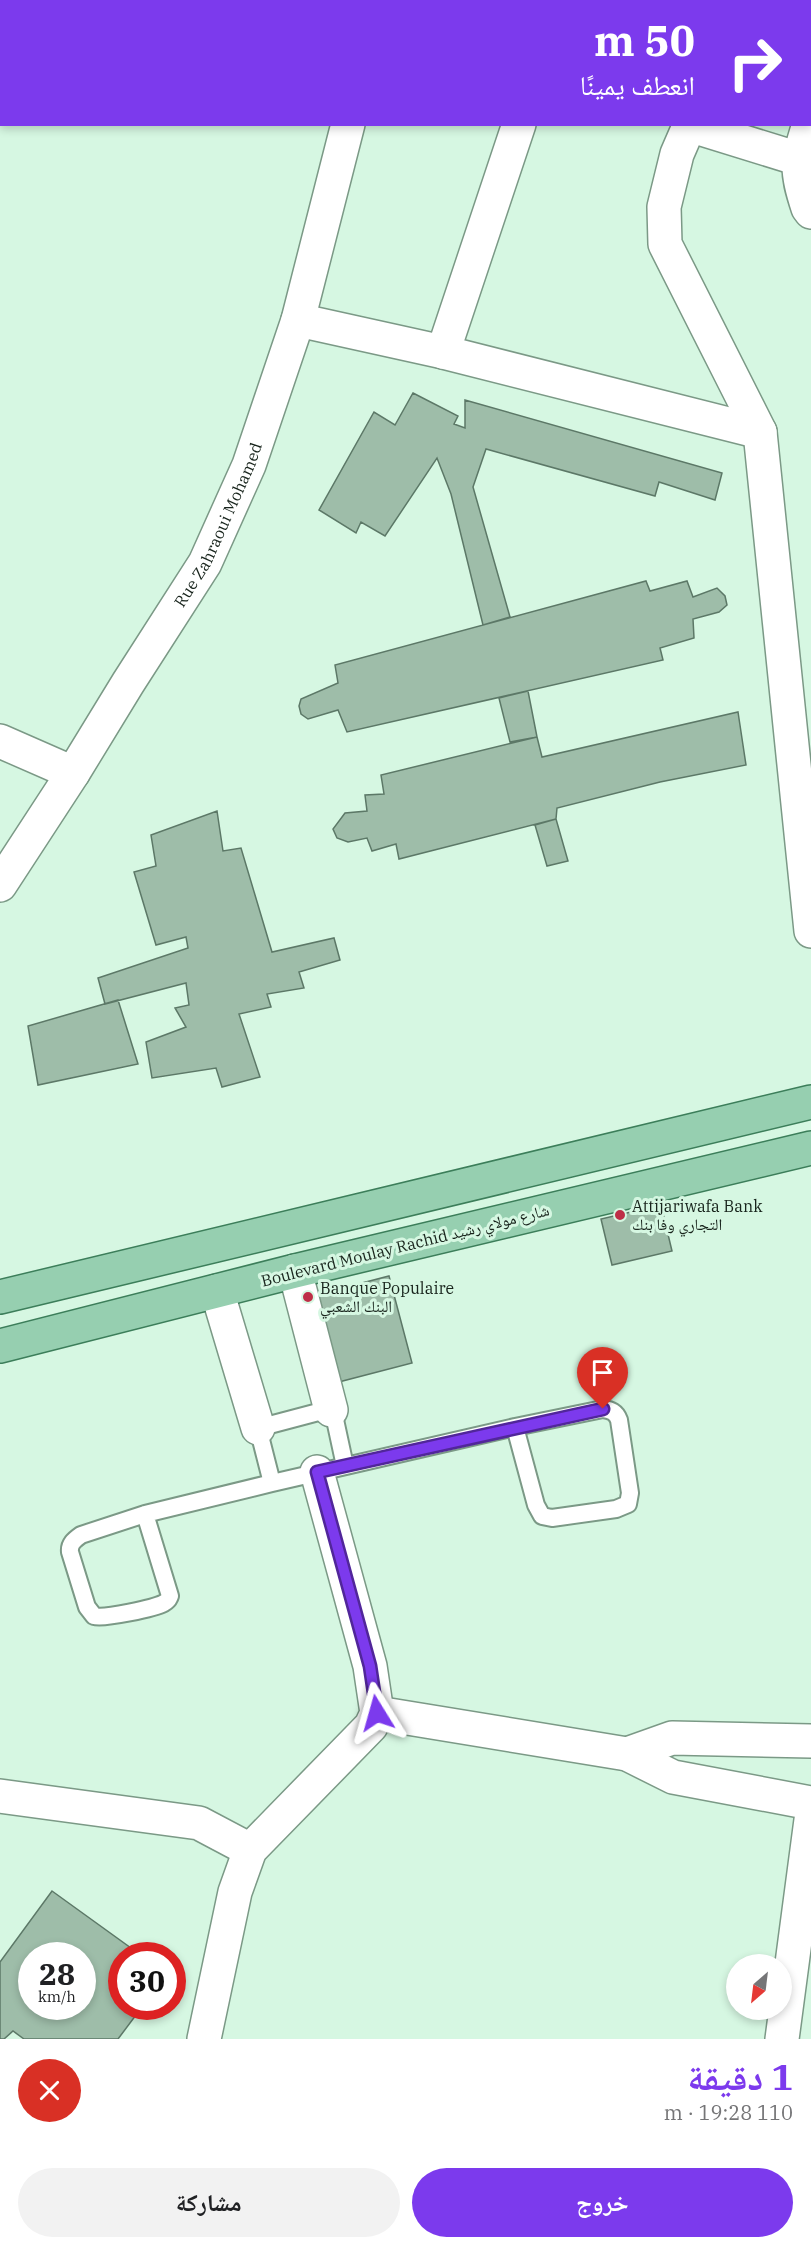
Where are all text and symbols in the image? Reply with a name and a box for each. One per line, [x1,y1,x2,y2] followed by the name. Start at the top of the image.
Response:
[594,13,695,68] text: 50 m
[716,24,794,102] icon: right
[580,67,695,102] text: انعطف يمينًا
[169,440,266,611] street label: Rue Zahraoui Mohamed
[632,1196,763,1237] place label: Attijariwafa Bank التجاري وفا بنك
[259,1199,552,1294] street label: Boulevard Moulay Rachid شارع مولاي رشيد
[613,1208,627,1222] marker: Attijariwafa Bank التجاري وفا بنك
[320,1278,454,1319] place label: Banque Populaire البنك الشعبي
[301,1290,315,1304] marker: Banque Populaire البنك الشعبي
[577,1347,628,1409] pin
[586,1356,619,1389] icon: arrive
[345,1681,409,1745] position arrow
[108,1942,186,2020] speed limit sign: 30
[39,1954,75,1993] text: 28
[726,1954,792,2020] north arrow
[726,1954,792,2020] map controls
[38,1987,76,2006] text: km/h
[687,2053,793,2100] text: 1 دقيقة
[18,2059,81,2122] button: close
[664,2099,793,2126] text: 110 m · 19:28
[18,2168,400,2237] button: مشاركة
[412,2168,793,2237] button: خروج

